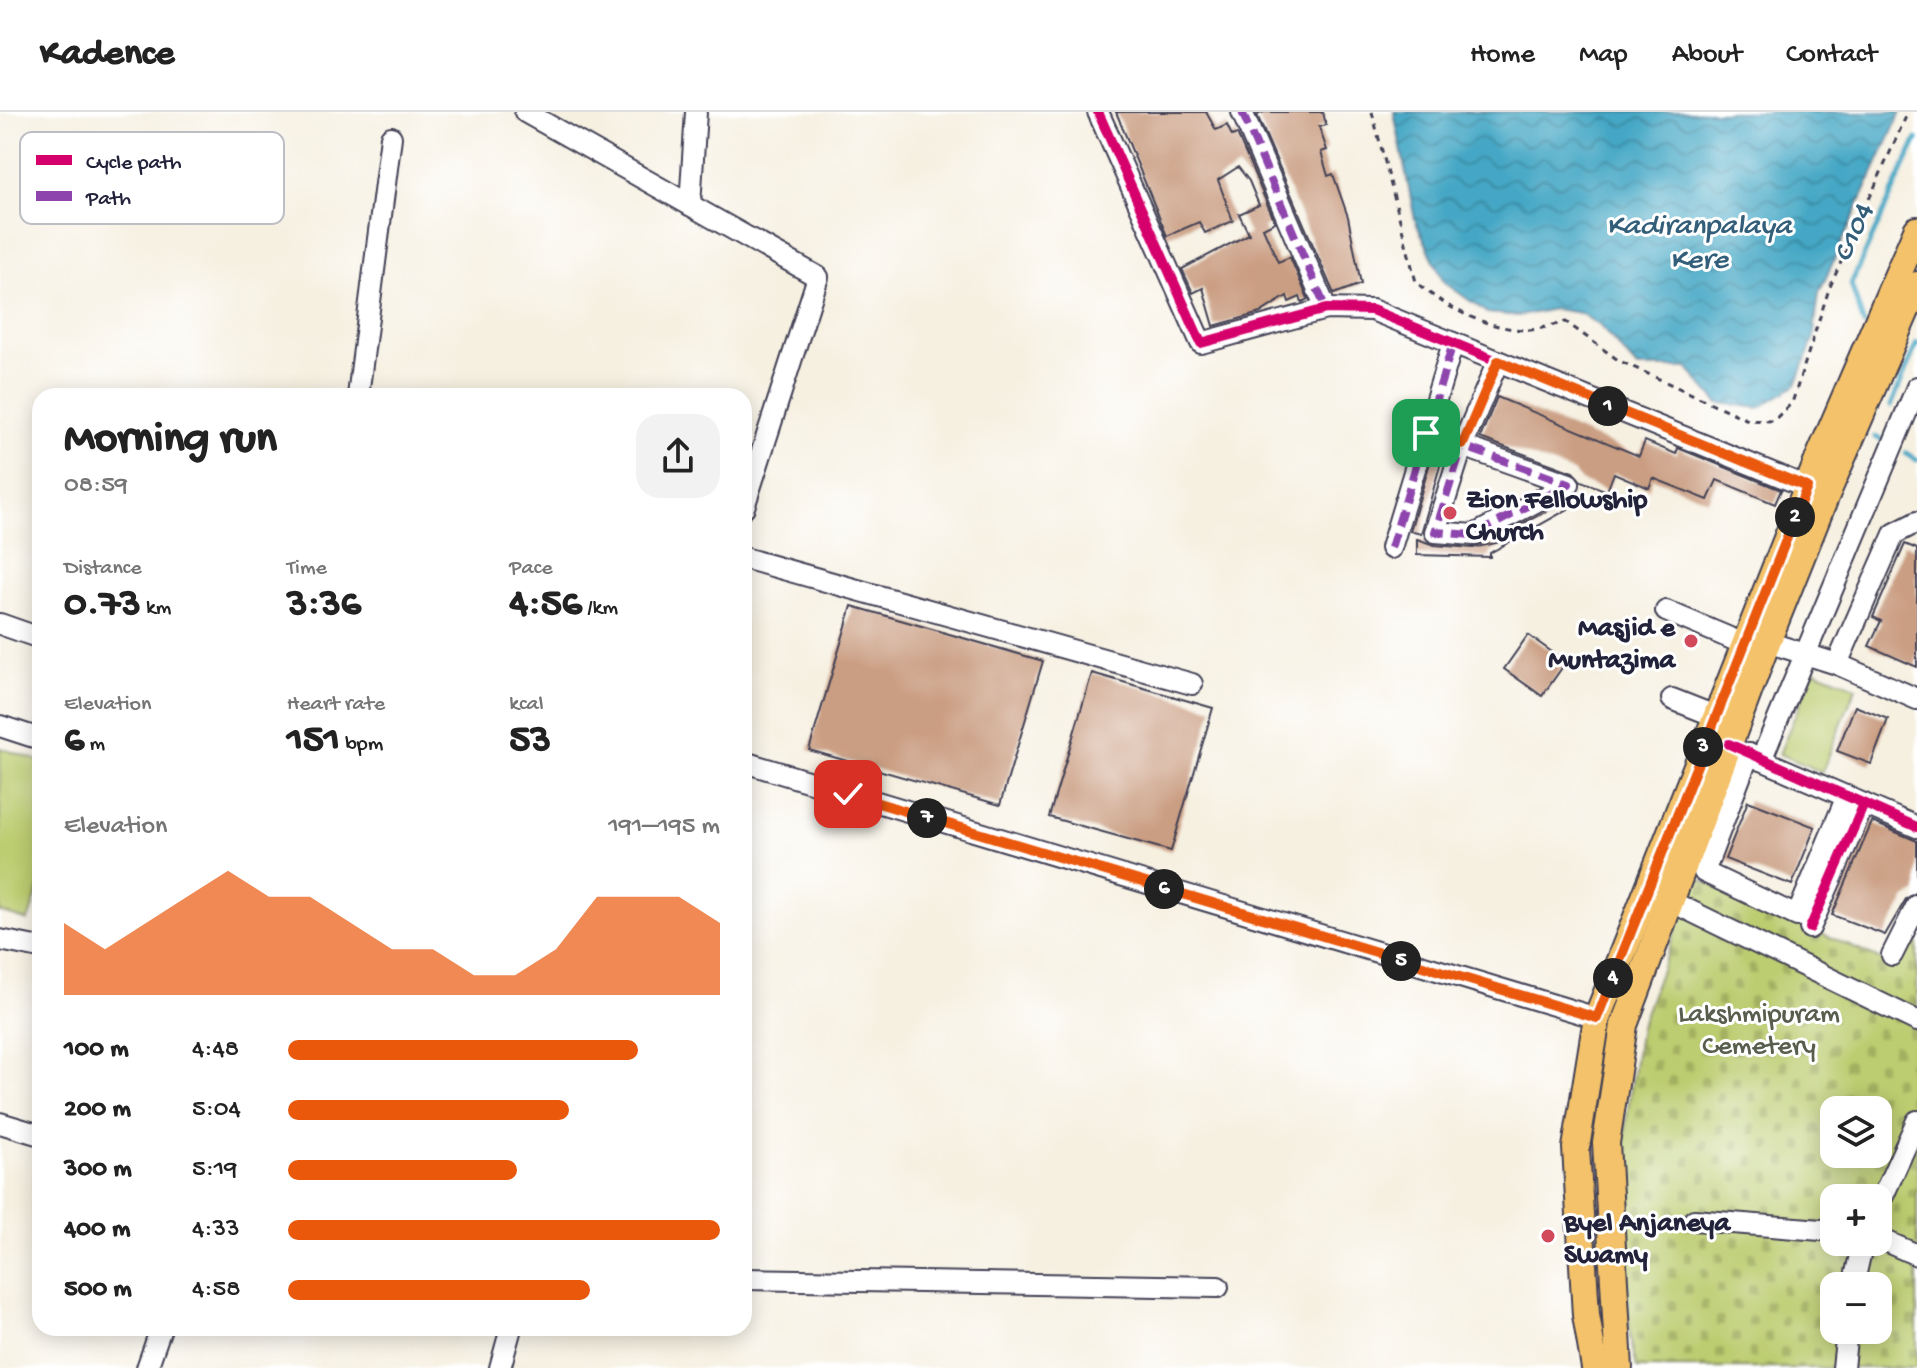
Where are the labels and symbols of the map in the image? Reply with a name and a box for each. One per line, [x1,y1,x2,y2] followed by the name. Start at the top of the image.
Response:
[20,132,284,224] legend
[86,151,182,177] text: Cycle path
[85,187,131,213] text: Path
[1827,199,1884,268] water label: C104
[1607,210,1794,279] water label: Kadiranpalaya Kere
[1588,386,1628,426] pin: 1
[1392,399,1460,467] pin
[1466,485,1647,550] place label: Zion Fellowship Church
[1775,497,1815,537] pin: 2
[1441,504,1459,522] marker: Zion Fellowship Church
[1548,613,1677,678] place label: Masjid e Muntazima
[1682,632,1700,650] marker: Masjid e Muntazima
[1683,727,1723,767] pin: 3
[814,760,882,828] pin
[907,798,947,838] pin: 7
[1144,869,1184,909] pin: 6
[1381,941,1421,981] pin: 5
[1593,958,1633,998] pin: 4
[1678,999,1840,1064] park label: Lakshmipuram Cemetery
[1563,1208,1731,1273] place label: Byel Anjaneya Swamy
[1539,1227,1557,1245] marker: Byel Anjaneya Swamy

